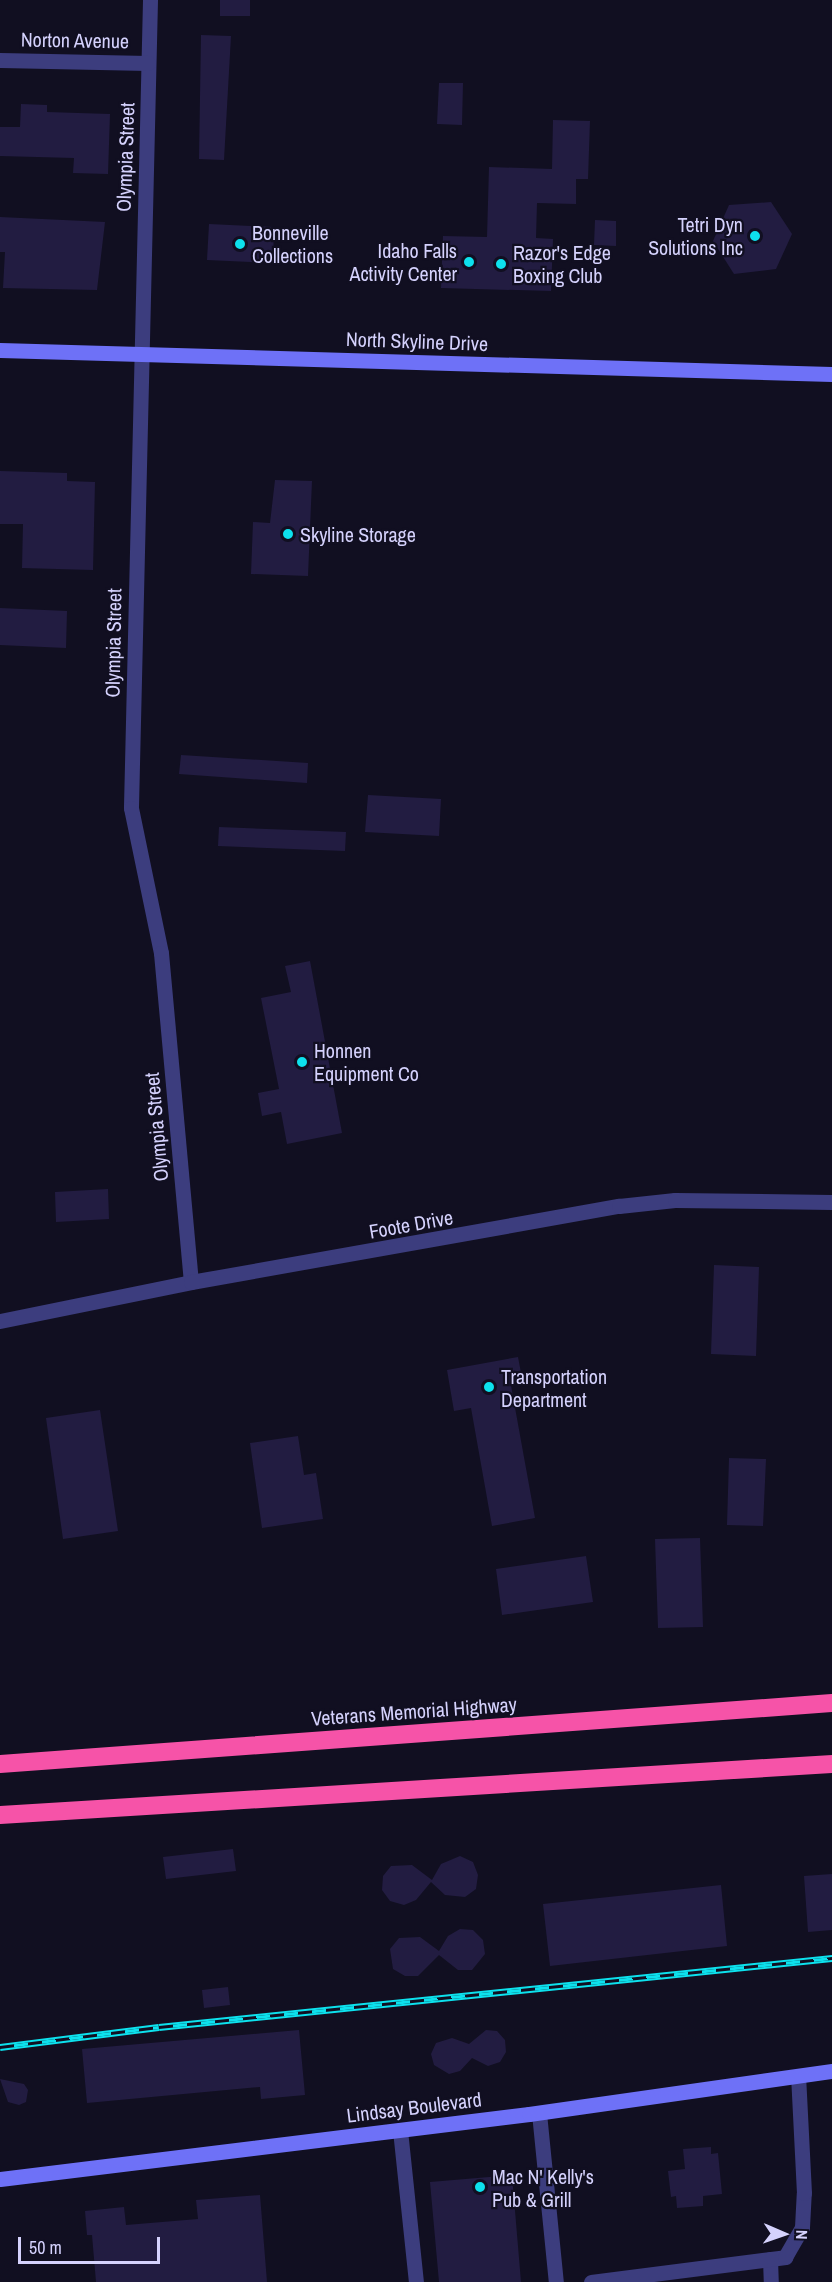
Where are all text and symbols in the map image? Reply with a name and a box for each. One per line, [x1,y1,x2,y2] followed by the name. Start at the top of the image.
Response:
[20,27,130,53] street label: Norton Avenue
[111,102,139,212] street label: Olympia Street
[648,213,743,260] place label: Tetri Dyn Solutions Inc
[252,220,333,267] place label: Bonneville Collections
[748,229,762,243] marker: Tetri Dyn Solutions Inc
[233,237,247,251] marker: Bonneville Collections
[349,238,457,285] place label: Idaho Falls Activity Center
[513,240,611,287] place label: Razor's Edge Boxing Club
[462,255,476,269] marker: Idaho Falls Activity Center
[494,257,508,271] marker: Razor's Edge Boxing Club
[346,327,488,355] street label: North Skyline Drive
[300,522,416,546] place label: Skyline Storage
[281,527,295,541] marker: Skyline Storage
[100,588,126,698] street label: Olympia Street
[314,1038,419,1085] place label: Honnen Equipment Co
[295,1055,309,1069] marker: Honnen Equipment Co
[139,1071,173,1183] street label: Olympia Street
[367,1205,455,1243] street label: Foote Drive
[501,1364,607,1411] place label: Transportation Department
[482,1380,496,1394] marker: Transportation Department
[310,1692,518,1730] street label: Veterans Memorial Highway
[345,2087,483,2127] street label: Lindsay Boulevard
[492,2164,594,2211] place label: Mac N' Kelly's Pub & Grill
[473,2180,487,2194] marker: Mac N' Kelly's Pub & Grill
[754,2204,814,2264] north arrow
[21,2225,164,2263] scale bar
[791,2229,813,2240] text: N
[29,2235,62,2260] text: 50 m

